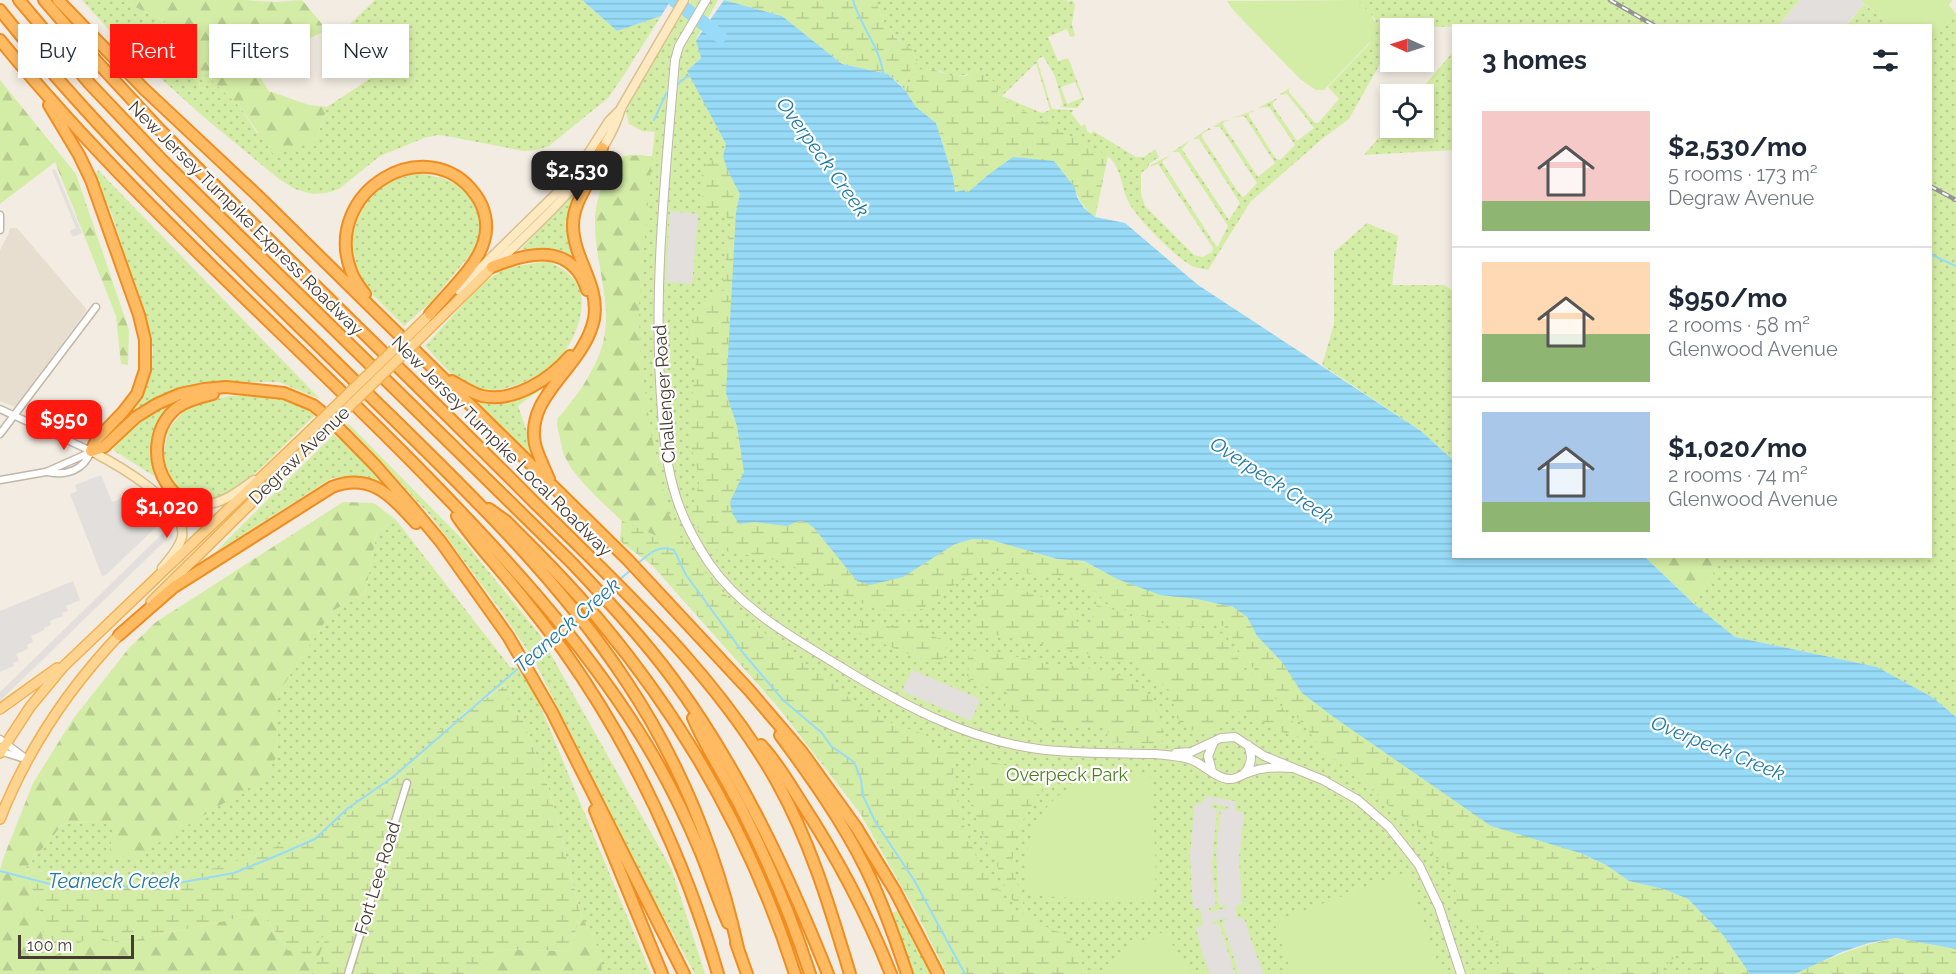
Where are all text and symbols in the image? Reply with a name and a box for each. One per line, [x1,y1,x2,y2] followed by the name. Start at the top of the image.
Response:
[1380,18,1434,72] north arrow
[1380,18,1434,138] map controls
[18,24,98,78] chip: Buy
[110,24,197,78] chip: Rent
[209,24,310,78] chip: Filters
[322,24,409,78] chip: New
[1869,44,1902,77] icon: filters
[1482,45,1587,75] text: 3 homes
[1380,84,1434,138] button: locate
[772,92,875,222] water label: Overpeck Creek
[124,96,368,340] street label: New Jersey Turnpike Express Roadway
[1668,132,1807,162] text: $2,530/mo
[1530,135,1602,207] icon: home
[528,151,626,202] pin: $2,530
[545,158,609,182] text: $2,530
[1668,162,1818,186] text: 5 rooms · 173 m²
[1668,186,1814,210] text: Degraw Avenue
[1668,283,1787,313] text: $950/mo
[1530,286,1602,358] icon: home
[1668,313,1810,337] text: 2 rooms · 58 m²
[649,324,679,464] street label: Challenger Road
[388,332,617,561] street label: New Jersey Turnpike Local Roadway
[1668,337,1838,361] text: Glenwood Avenue
[28,400,100,451] pin: $950
[244,401,354,508] street label: Degraw Avenue
[40,407,88,431] text: $950
[1206,431,1338,529] water label: Overpeck Creek
[1668,433,1807,463] text: $1,020/mo
[1530,436,1602,508] icon: home
[1668,463,1808,487] text: 2 rooms · 74 m²
[1668,487,1838,511] text: Glenwood Avenue
[118,488,216,539] pin: $1,020
[135,495,199,519] text: $1,020
[509,572,625,677] water label: Teaneck Creek
[1648,710,1789,786] water label: Overpeck Creek
[1006,764,1129,785] park label: Overpeck Park
[350,819,404,937] street label: Fort Lee Road
[48,869,180,893] water label: Teaneck Creek
[18,932,134,960] scale bar
[27,936,72,955] text: 100 m

